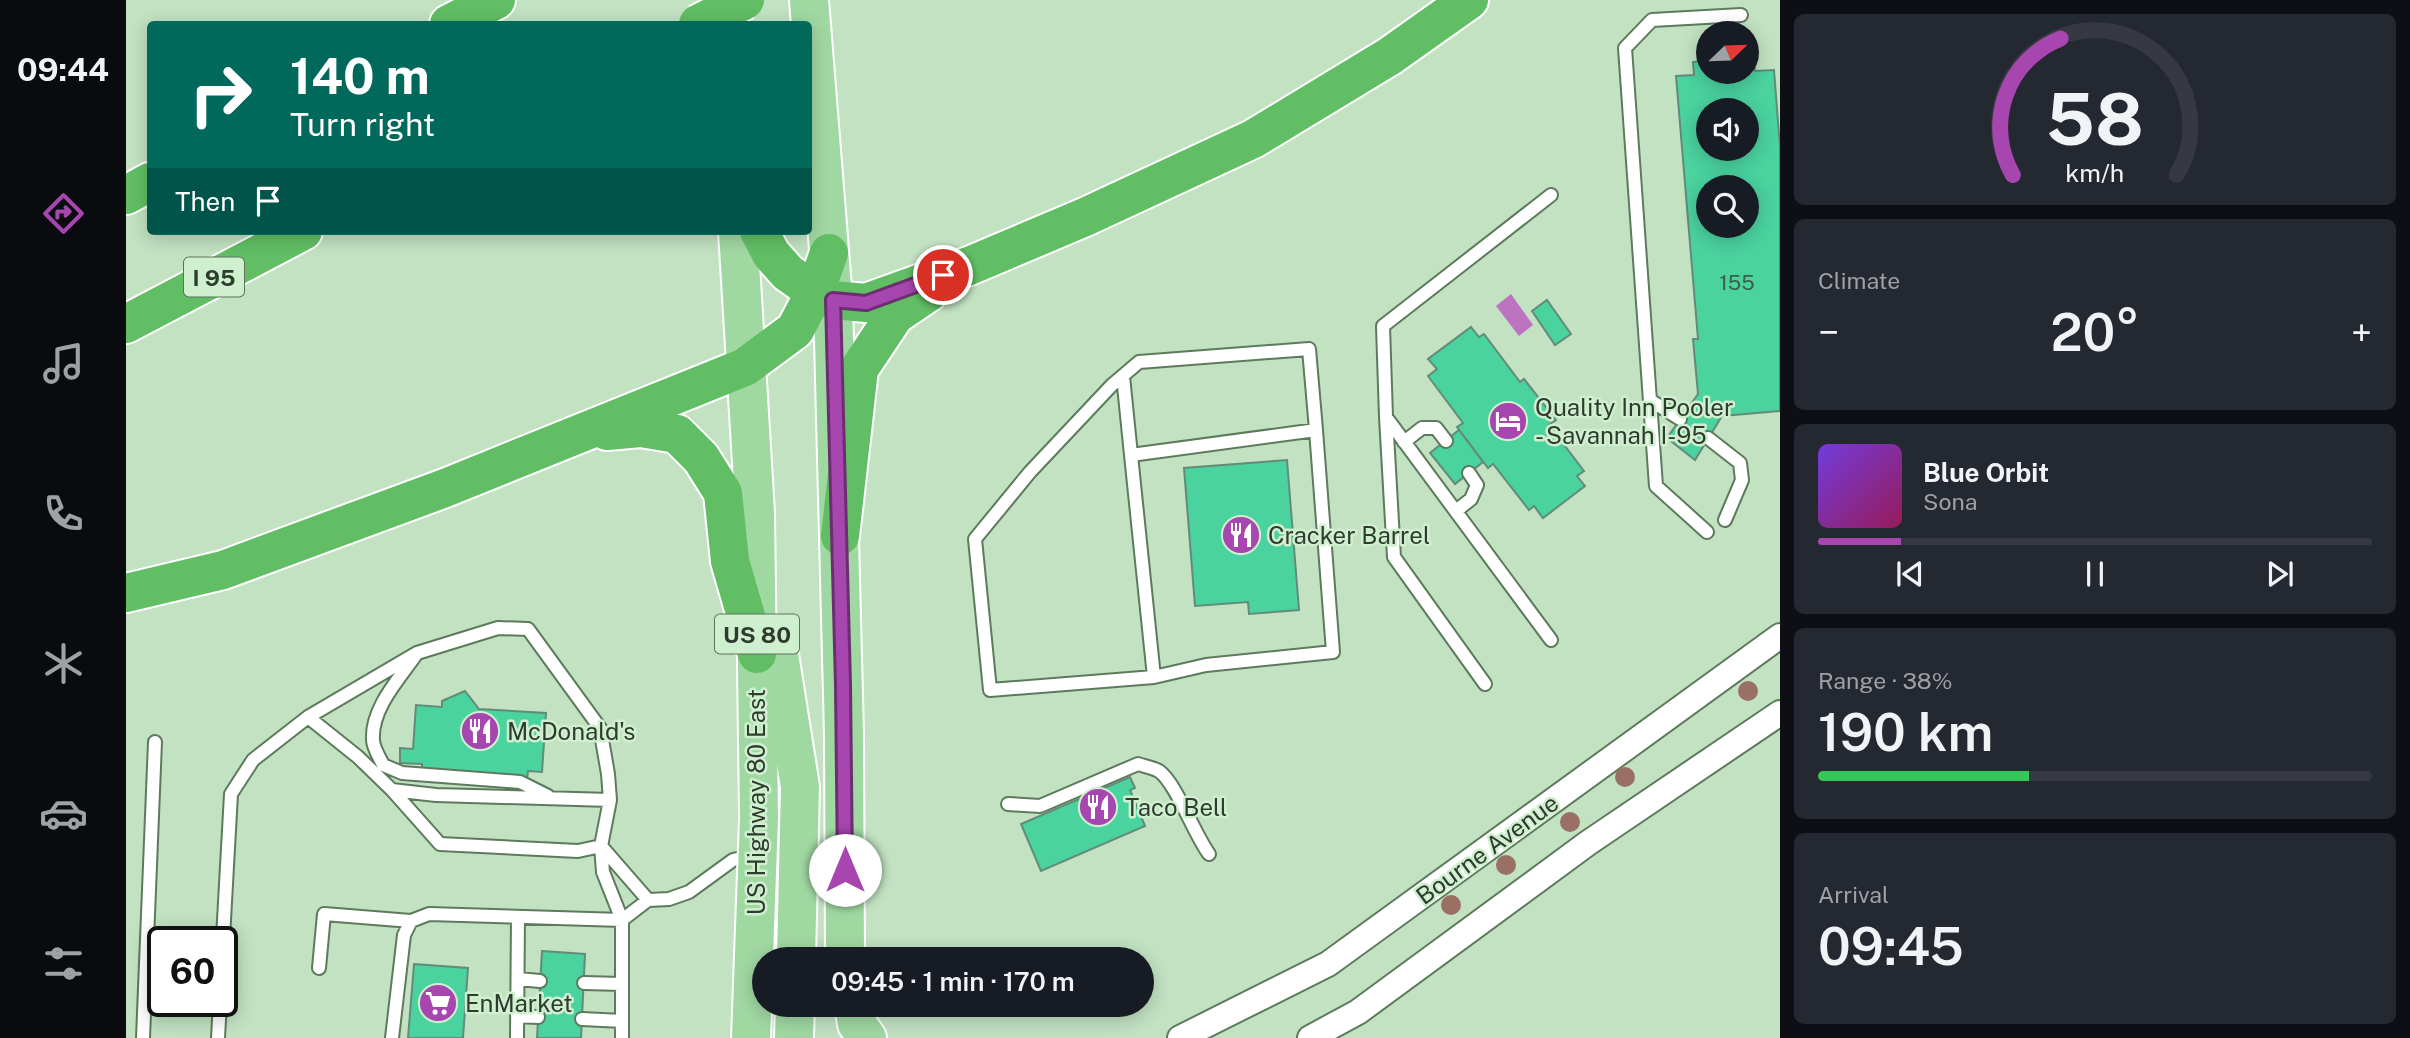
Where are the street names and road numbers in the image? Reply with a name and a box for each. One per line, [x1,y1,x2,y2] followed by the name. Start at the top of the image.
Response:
[184,258,244,296] road number: I 95
[715,614,799,654] road number: US 80
[742,689,770,915] street label: US Highway 80 East
[1411,788,1563,910] street label: Bourne Avenue

